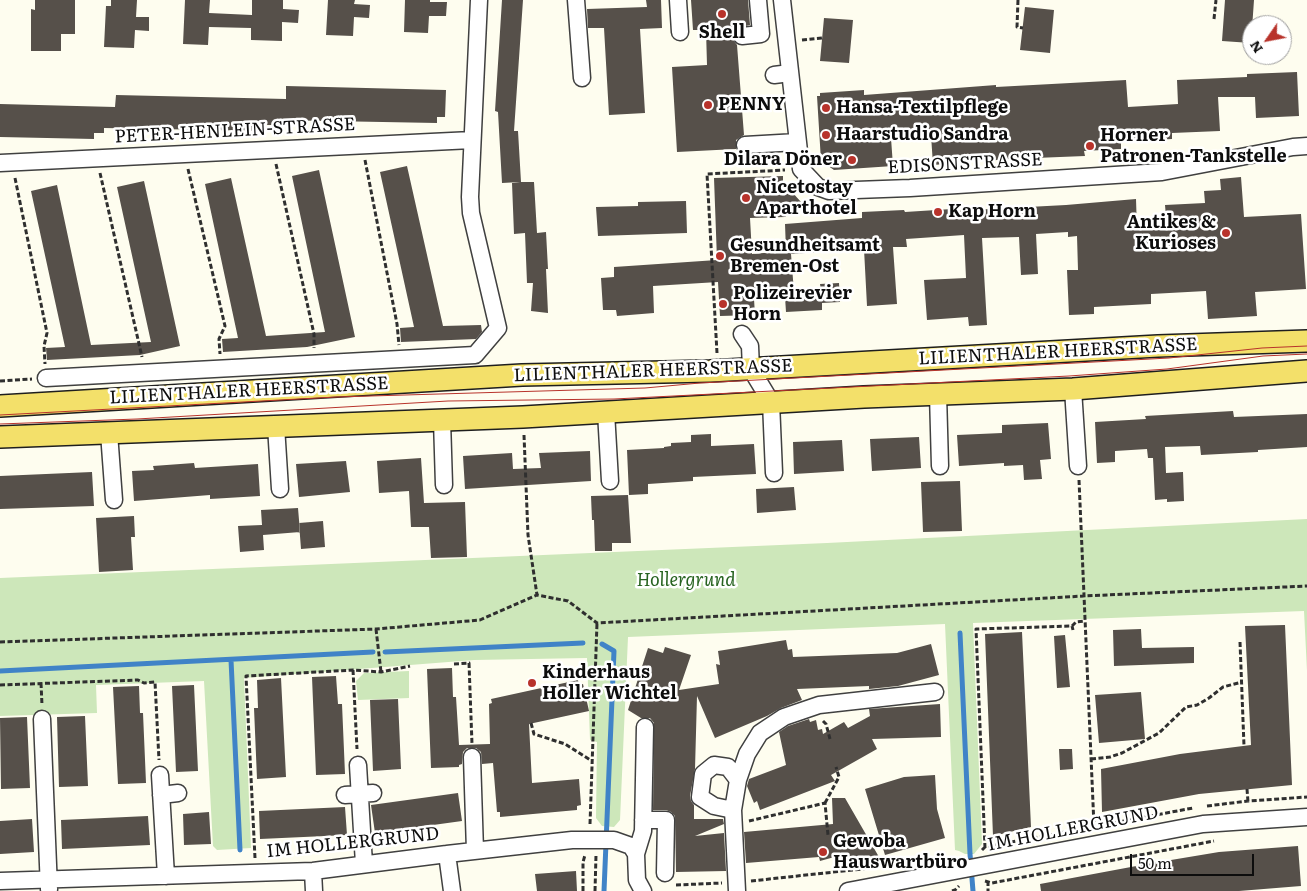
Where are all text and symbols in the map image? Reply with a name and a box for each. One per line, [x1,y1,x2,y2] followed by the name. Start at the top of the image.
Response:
[716,8,728,20] marker: Shell
[1242,15,1292,65] north arrow
[699,22,745,44] place label: Shell
[1244,37,1267,58] text: N
[718,94,785,116] place label: PENNY
[836,97,1008,119] place label: Hansa-Textilpflege
[702,99,714,111] marker: PENNY
[820,102,832,114] marker: Hansa-Textilpflege
[114,114,356,148] street label: PETER-HENLEIN-STRASSE
[836,124,1009,146] place label: Haarstudio Sandra
[1100,125,1287,168] place label: Horner Patronen-Tankstelle
[820,129,832,141] marker: Haarstudio Sandra
[1084,140,1096,152] marker: Horner Patronen-Tankstelle
[724,149,842,171] place label: Dilara Döner
[887,149,1043,179] street label: EDISONSTRASSE
[846,154,858,166] marker: Dilara Döner
[756,177,857,220] place label: Nicetostay Aparthotel
[740,192,752,204] marker: Nicetostay Aparthotel
[948,201,1036,223] place label: Kap Horn
[932,206,944,218] marker: Kap Horn
[1127,212,1216,254] place label: Antikes & Kurioses
[1220,227,1232,239] marker: Antikes & Kurioses
[730,235,880,278] place label: Gesundheitsamt Bremen-Ost
[714,250,726,262] marker: Gesundheitsamt Bremen-Ost
[733,283,852,326] place label: Polizeirevier Horn
[717,298,729,310] marker: Polizeirevier Horn
[918,334,1198,370] street label: LILIENTHALER HEERSTRASSE
[513,355,793,387] street label: LILIENTHALER HEERSTRASSE
[109,373,389,409] street label: LILIENTHALER HEERSTRASSE
[636,570,736,592] park label: Hollergrund
[542,662,677,704] place label: Kinderhaus Holler Wichtel
[526,677,538,689] marker: Kinderhaus Holler Wichtel
[986,802,1160,856] street label: IM HOLLERGRUND
[266,823,440,863] street label: IM HOLLERGRUND
[833,831,967,874] place label: Gewoba Hauswartbüro
[1132,844,1256,876] scale bar
[817,846,829,858] marker: Gewoba Hauswartbüro
[1138,851,1172,874] text: 50 m

